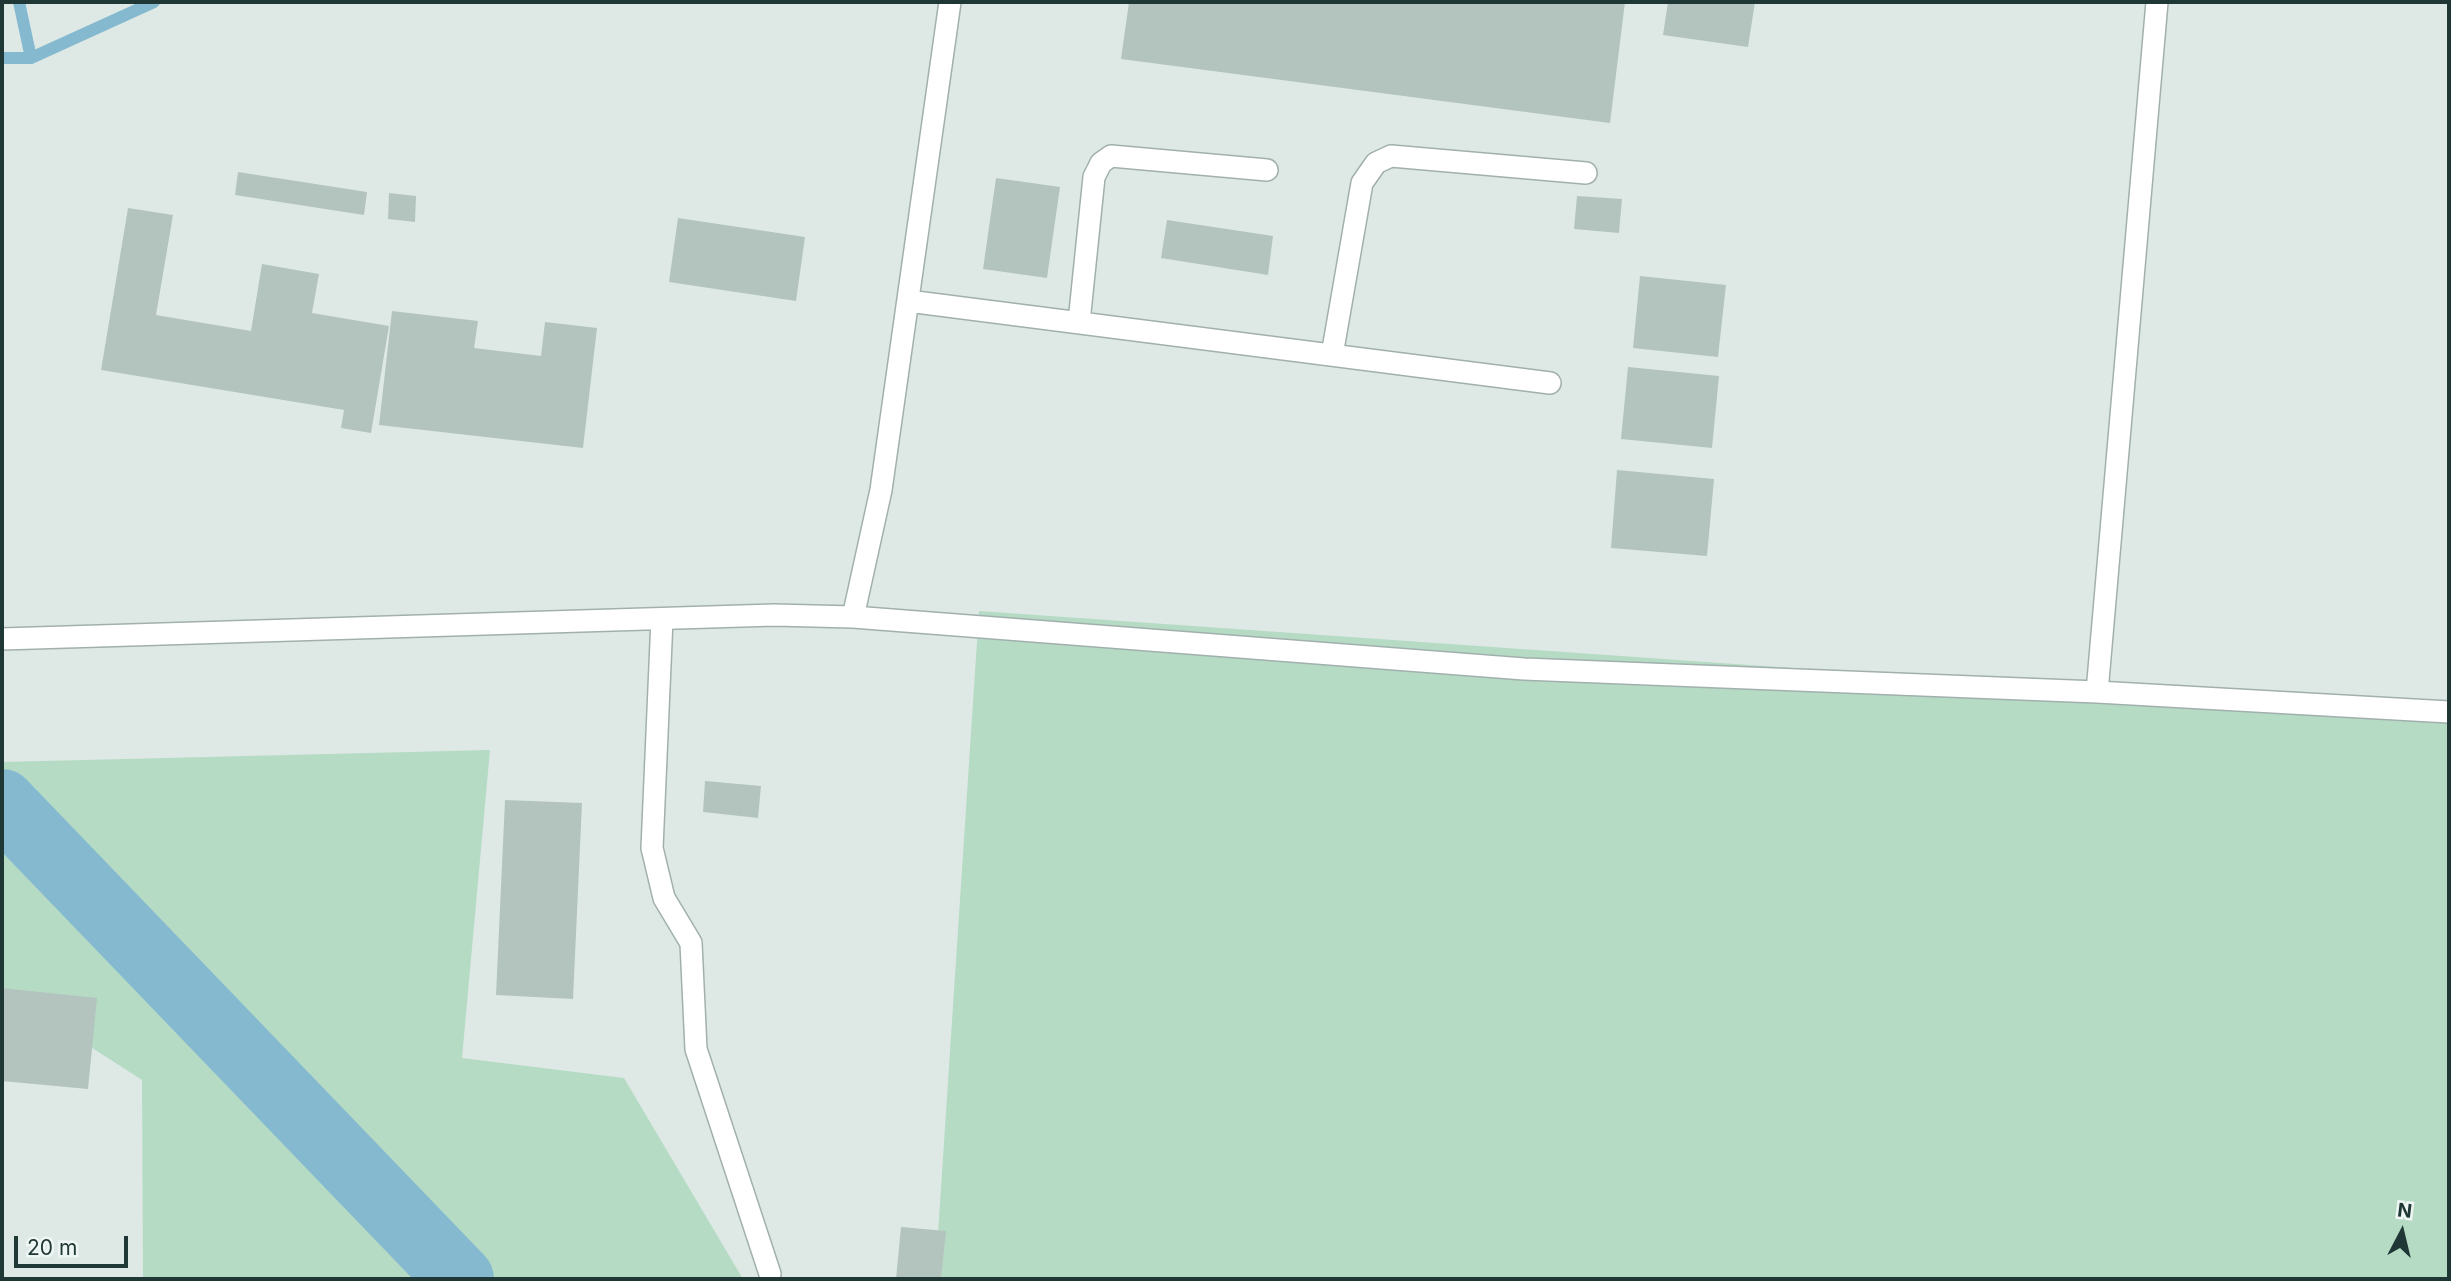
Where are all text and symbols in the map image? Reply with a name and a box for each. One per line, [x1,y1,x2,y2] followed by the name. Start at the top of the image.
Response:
[2367,1197,2437,1267] north arrow
[2396,1198,2413,1223] text: N
[18,1222,131,1266] scale bar
[27,1235,77,1260] text: 20 m

